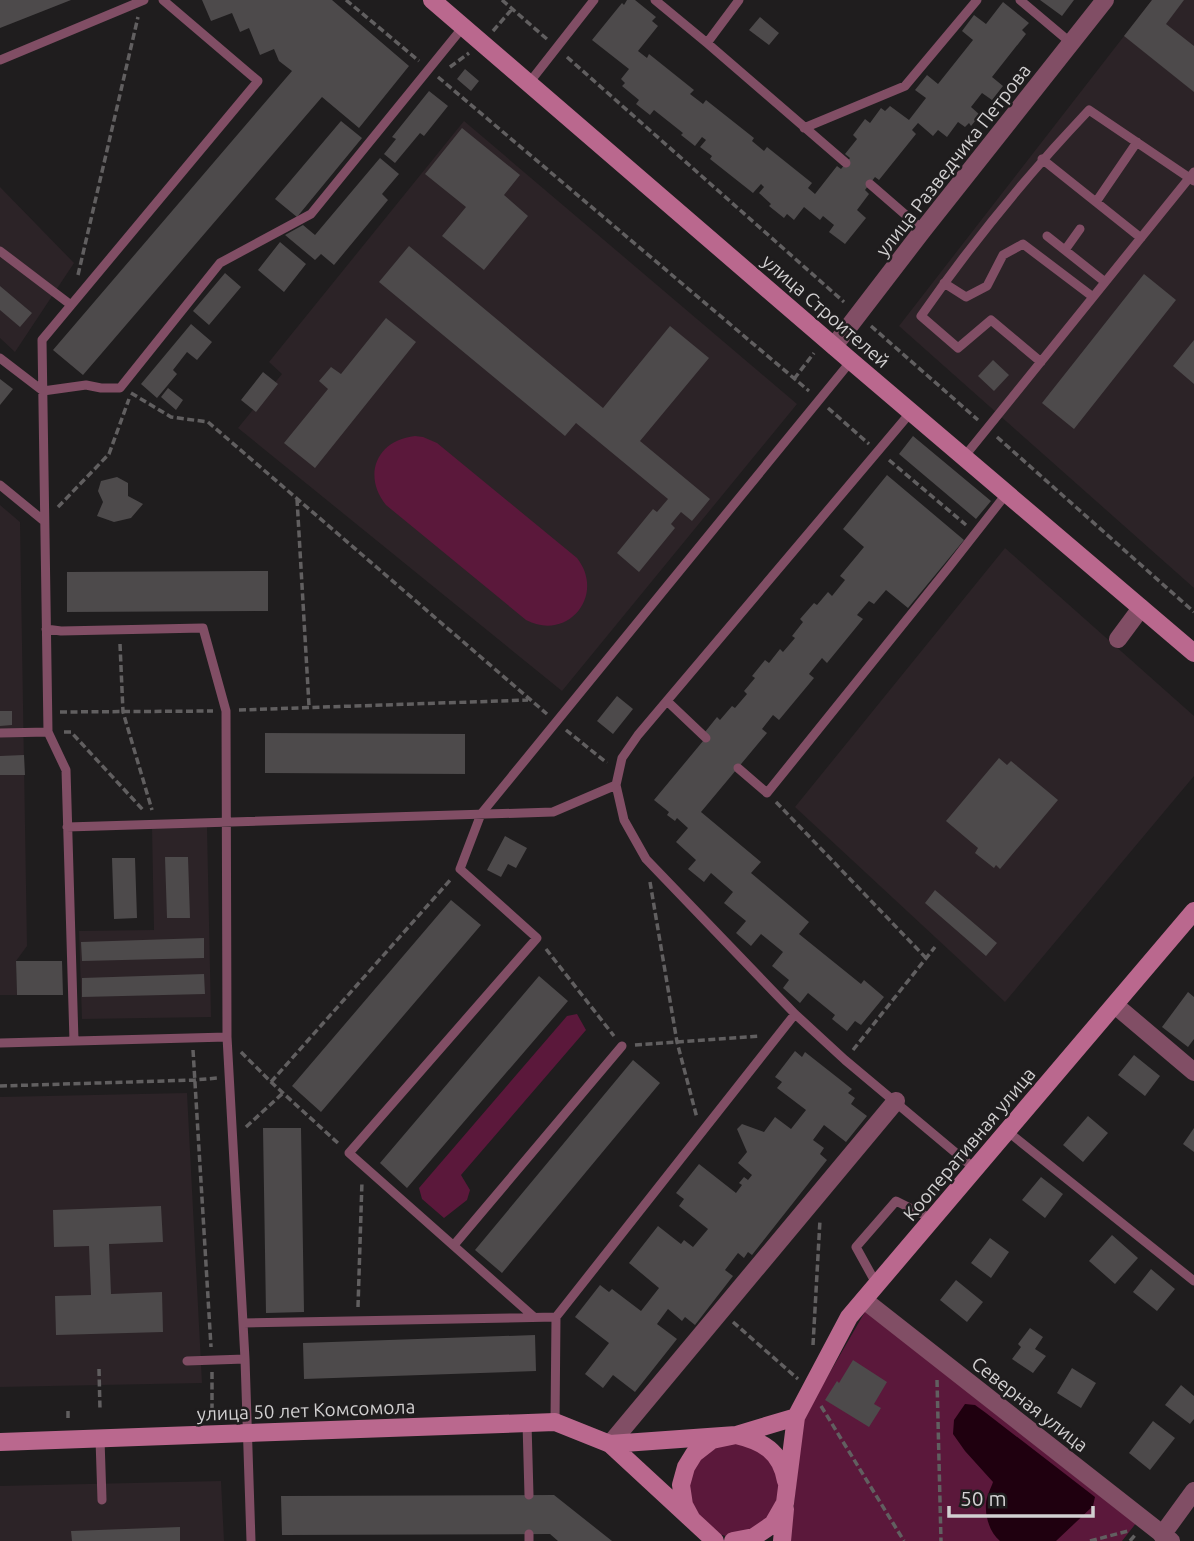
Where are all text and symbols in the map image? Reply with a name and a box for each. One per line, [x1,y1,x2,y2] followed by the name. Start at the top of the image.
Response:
[871,59,1035,261] street label: улица Разведчика Петрова
[758,250,894,372] street label: улица Строителей
[898,1063,1040,1225] street label: Кооперативная улица
[967,1352,1093,1456] street label: Северная улица
[196,1395,416,1425] street label: улица 50 лет Комсомола
[949,1474,1092,1518] scale bar
[960,1486,1007,1510] text: 50 m

